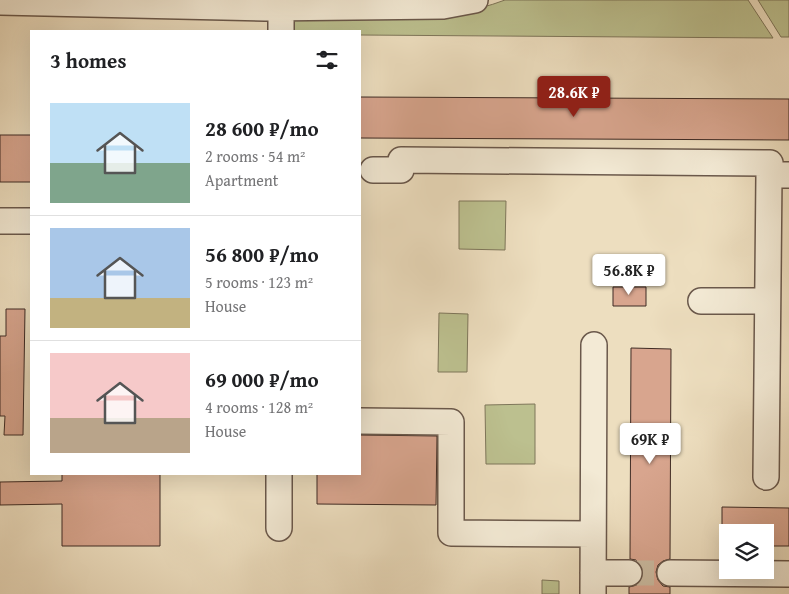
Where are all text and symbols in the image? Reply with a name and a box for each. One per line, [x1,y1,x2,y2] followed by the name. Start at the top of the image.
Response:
[50,45,126,76] text: 3 homes
[313,46,341,74] icon: filters
[528,76,620,118] pin: 28.6K ₽
[548,80,600,104] text: 28.6K ₽
[205,113,319,144] text: 28 600 ₽/mo
[90,123,150,183] icon: home
[205,144,305,168] text: 2 rooms · 54 m²
[205,168,278,192] text: Apartment
[205,239,319,270] text: 56 800 ₽/mo
[90,248,150,308] icon: home
[583,254,675,296] pin: 56.8K ₽
[603,258,655,282] text: 56.8K ₽
[205,270,313,294] text: 5 rooms · 123 m²
[205,294,246,318] text: House
[205,364,319,395] text: 69 000 ₽/mo
[90,373,150,433] icon: home
[205,395,313,419] text: 4 rooms · 128 m²
[205,419,246,443] text: House
[615,422,685,465] pin: 69K ₽
[631,427,669,451] text: 69K ₽
[719,524,774,579] map controls
[719,524,774,579] button: layers

